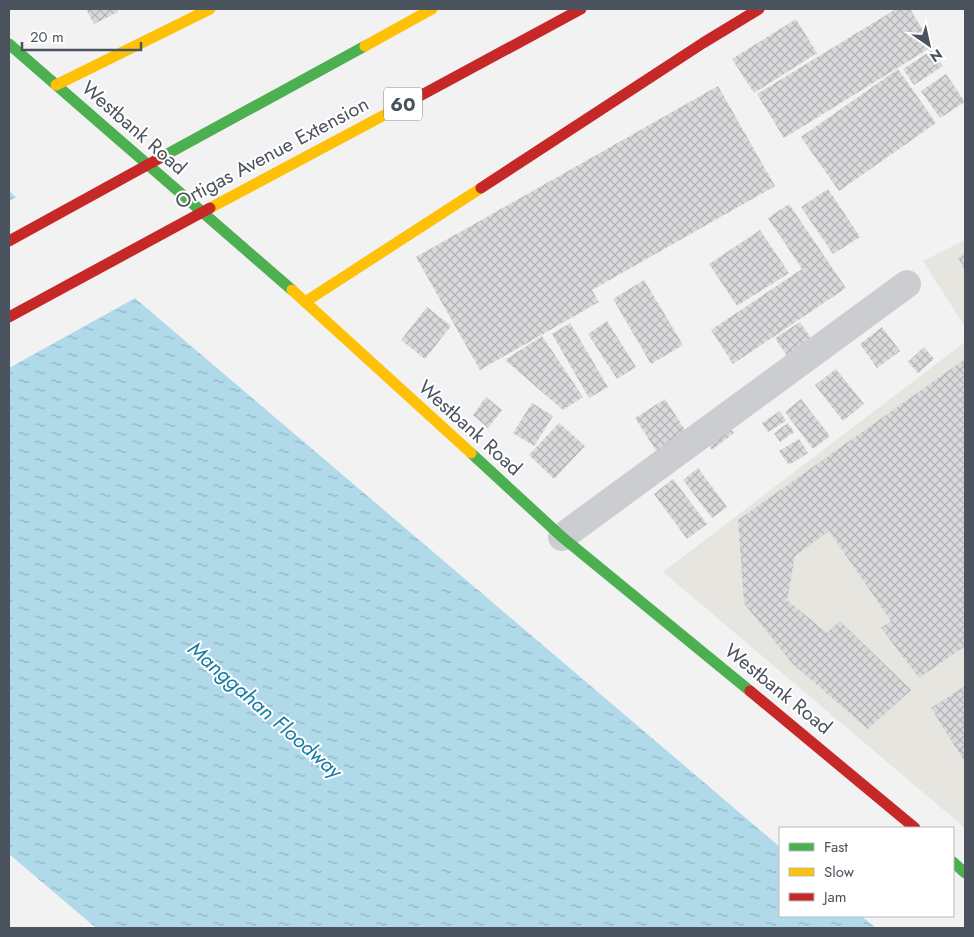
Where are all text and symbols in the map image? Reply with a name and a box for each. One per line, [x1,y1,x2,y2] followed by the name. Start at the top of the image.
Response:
[22,20,141,52] scale bar
[904,20,954,70] north arrow
[30,26,64,48] text: 20 m
[926,44,946,67] text: N
[75,74,193,182] street label: Westbank Road
[384,88,422,120] road number: 60
[170,90,374,216] street label: Ortigas Avenue Extension
[412,373,528,483] street label: Westbank Road
[181,634,350,787] water label: Manggahan Floodway
[718,637,838,741] street label: Westbank Road
[779,827,954,917] legend
[824,836,848,858] text: Fast
[824,861,855,883] text: Slow
[822,886,847,908] text: Jam

